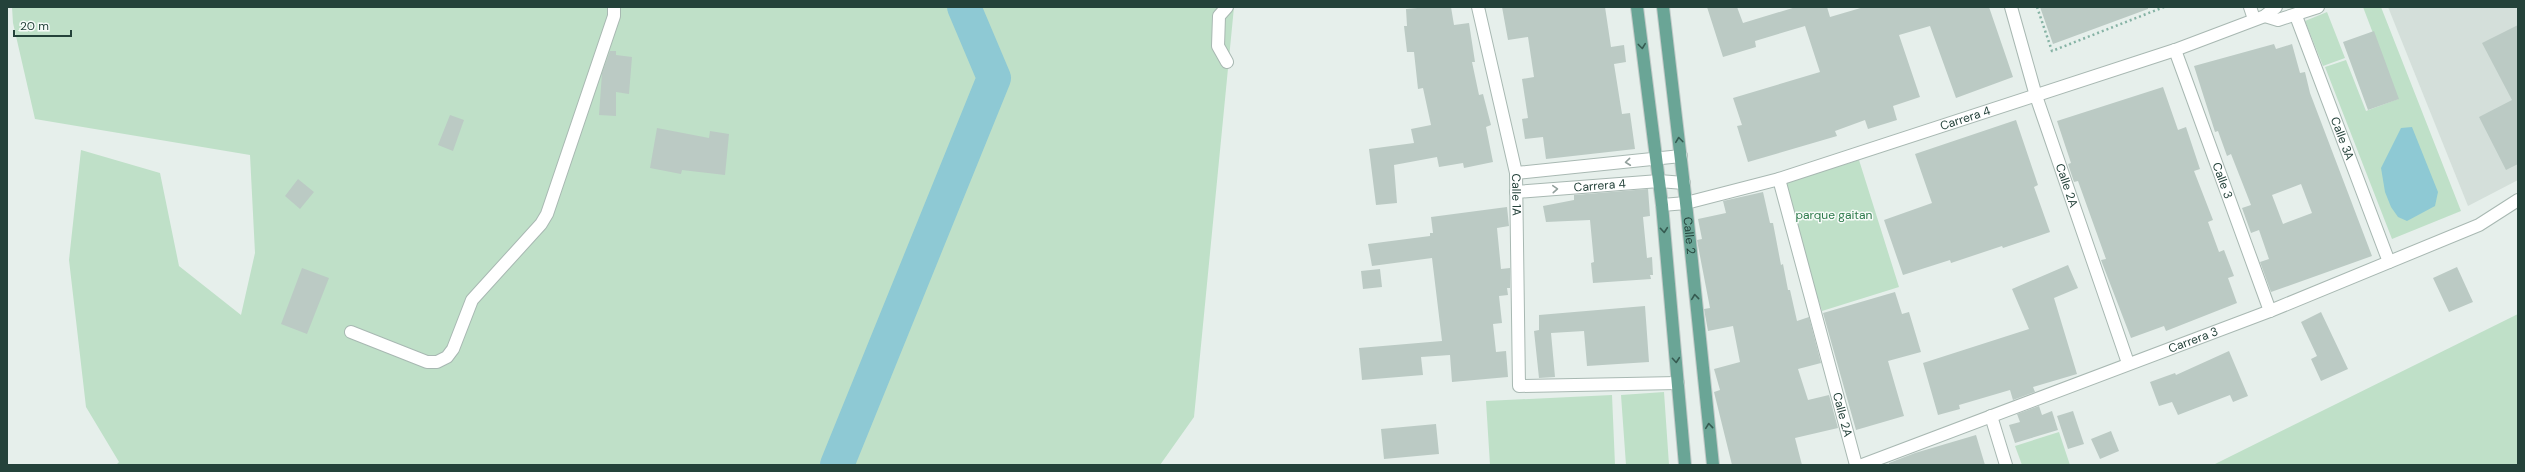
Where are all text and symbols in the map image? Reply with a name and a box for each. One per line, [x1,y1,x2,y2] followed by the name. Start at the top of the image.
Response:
[14,12,71,38] scale bar
[20,18,49,34] text: 20 m
[1637,43,1646,49] one-way arrow
[1938,103,1992,134] street label: Carrera 4
[2327,115,2358,163] street label: Calle 3A
[1674,137,1683,143] one-way arrow
[1625,157,1631,166] one-way arrow
[2209,160,2236,201] street label: Calle 3
[2052,161,2082,210] street label: Calle 2A
[1508,173,1525,216] street label: Calle 1A
[1573,176,1626,196] street label: Carrera 4
[1552,185,1558,194] one-way arrow
[1796,207,1873,223] park label: parque gaitan
[1679,216,1699,255] street label: Calle 2
[1660,227,1669,233] one-way arrow
[1691,294,1700,300] one-way arrow
[2166,323,2220,357] street label: Carrera 3
[1671,357,1680,363] one-way arrow
[1829,391,1856,439] street label: Calle 2A
[1704,423,1713,429] one-way arrow

